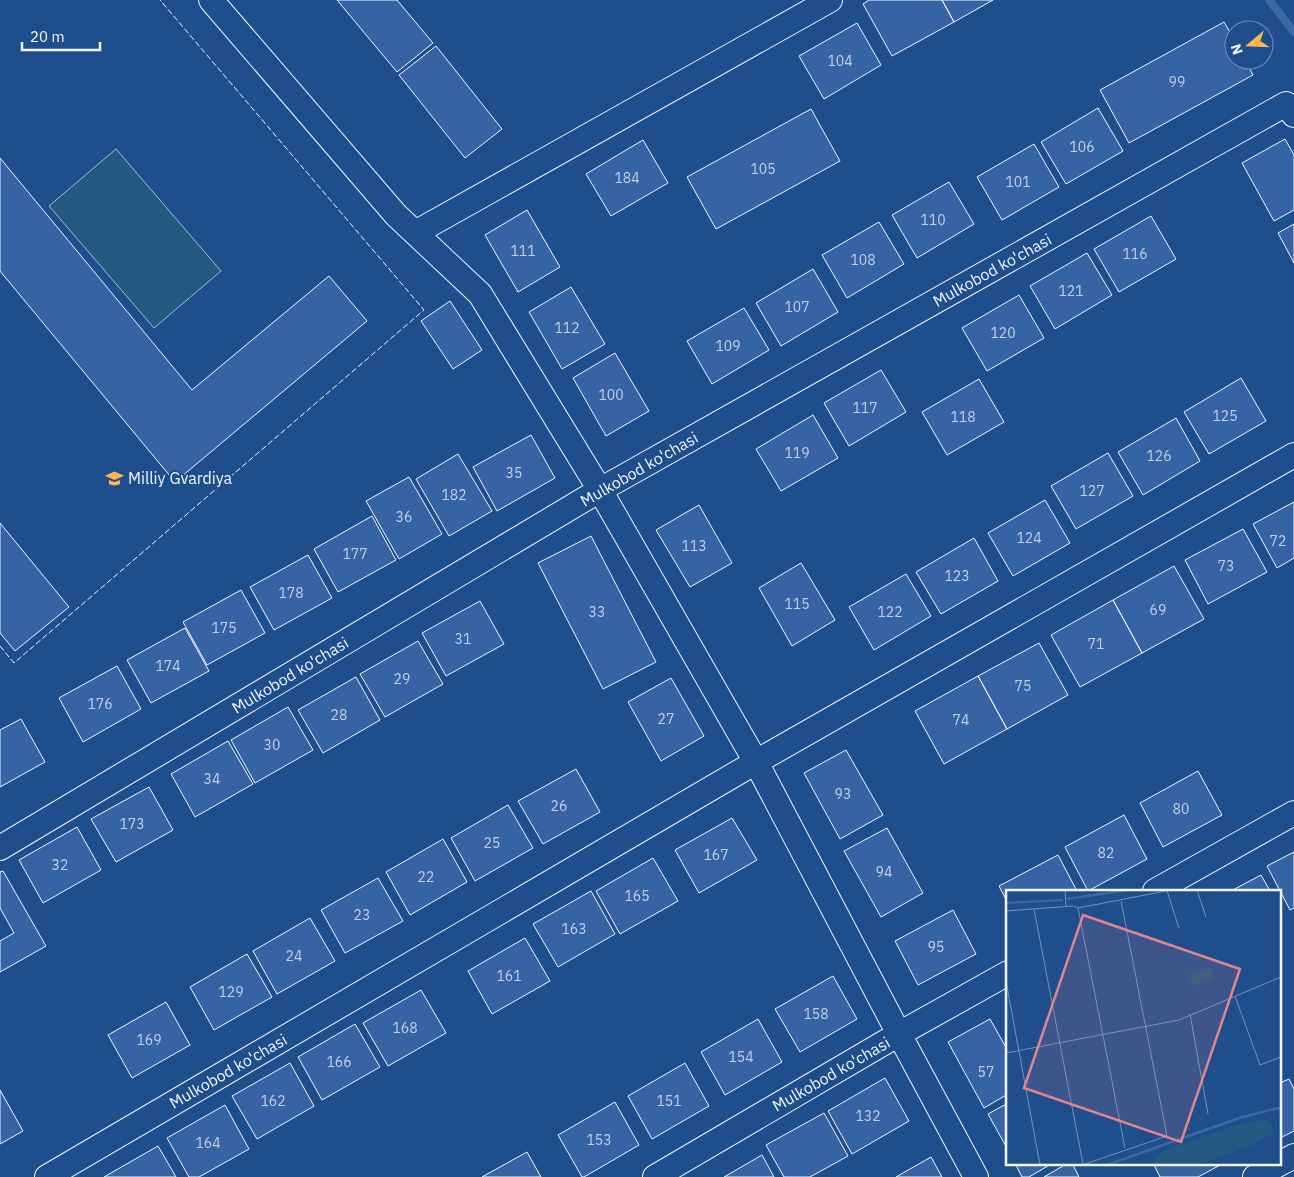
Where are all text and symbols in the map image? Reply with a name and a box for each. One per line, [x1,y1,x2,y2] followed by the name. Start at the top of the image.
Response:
[22,20,100,52] scale bar
[1224,20,1274,70] north arrow
[30,27,65,46] text: 20 m
[1227,42,1247,57] text: N
[827,52,853,70] house number: 104
[1169,73,1185,91] house number: 99
[1069,138,1095,156] house number: 106
[750,160,776,178] house number: 105
[614,169,640,187] house number: 184
[1005,173,1031,191] house number: 101
[920,211,946,229] house number: 110
[929,229,1055,311] street label: Mulkobod ko'chasi
[510,242,536,260] house number: 111
[1122,245,1148,263] house number: 116
[850,251,876,269] house number: 108
[1058,282,1084,300] house number: 121
[784,298,810,316] house number: 107
[554,319,580,337] house number: 112
[990,324,1016,342] house number: 120
[715,337,741,355] house number: 109
[598,386,624,404] house number: 100
[852,399,878,417] house number: 117
[1212,407,1238,425] house number: 125
[950,408,976,426] house number: 118
[577,427,701,511] street label: Mulkobod ko'chasi
[784,444,810,462] house number: 119
[1146,447,1172,465] house number: 126
[506,464,522,482] house number: 35
[104,468,124,488] school or university icon: Milliy Gvardiya
[128,468,233,488] place label: Milliy Gvardiya
[1079,482,1105,500] house number: 127
[441,486,467,504] house number: 182
[396,508,412,526] house number: 36
[1016,529,1042,547] house number: 124
[1270,532,1286,550] house number: 72
[681,537,707,555] house number: 113
[342,545,368,563] house number: 177
[1218,557,1234,575] house number: 73
[944,567,970,585] house number: 123
[278,584,304,602] house number: 178
[784,595,810,613] house number: 115
[1150,601,1166,619] house number: 69
[589,603,605,621] house number: 33
[877,603,903,621] house number: 122
[211,619,237,637] house number: 175
[455,630,471,648] house number: 31
[228,632,352,718] street label: Mulkobod ko'chasi
[1088,635,1104,653] house number: 71
[155,657,181,675] house number: 174
[394,670,410,688] house number: 29
[1015,677,1031,695] house number: 75
[87,695,113,713] house number: 176
[331,706,347,724] house number: 28
[658,710,674,728] house number: 27
[953,711,969,729] house number: 74
[264,736,280,754] house number: 30
[204,770,220,788] house number: 34
[835,785,851,803] house number: 93
[551,797,567,815] house number: 26
[1173,800,1189,818] house number: 80
[119,815,145,833] house number: 173
[484,834,500,852] house number: 25
[1098,844,1114,862] house number: 82
[703,846,729,864] house number: 167
[52,856,68,874] house number: 32
[876,863,892,881] house number: 94
[418,868,434,886] house number: 22
[624,887,650,905] house number: 165
[1006,890,1282,1164] inset map
[354,906,370,924] house number: 23
[561,920,587,938] house number: 163
[928,938,944,956] house number: 95
[286,947,302,965] house number: 24
[496,967,522,985] house number: 161
[218,983,244,1001] house number: 129
[803,1005,829,1023] house number: 158
[392,1019,418,1037] house number: 168
[166,1029,290,1113] street label: Mulkobod ko'chasi
[136,1031,162,1049] house number: 169
[769,1032,893,1116] street label: Mulkobod ko'chasi
[728,1048,754,1066] house number: 154
[326,1053,352,1071] house number: 166
[978,1063,994,1081] house number: 57
[260,1092,286,1110] house number: 162
[656,1092,682,1110] house number: 151
[855,1107,881,1125] house number: 132
[586,1131,612,1149] house number: 153
[195,1134,221,1152] house number: 164

